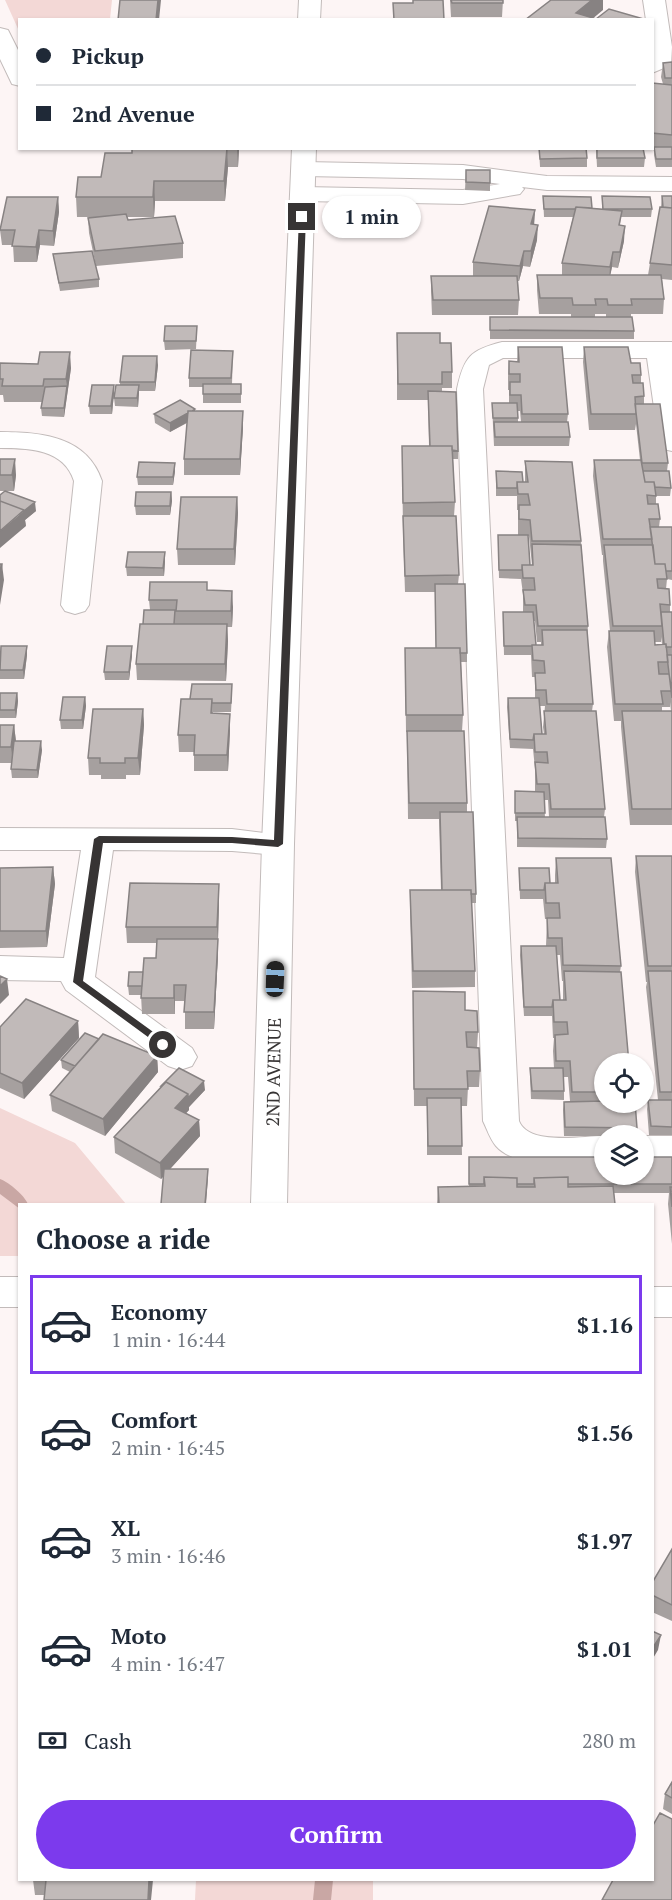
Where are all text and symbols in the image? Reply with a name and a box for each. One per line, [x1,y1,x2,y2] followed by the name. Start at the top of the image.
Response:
[72,41,144,70] text: Pickup
[72,99,195,128] text: 2nd Avenue
[323,196,422,238] callout: 1 min
[288,203,315,230] route end
[344,203,399,230] text: 1 min
[265,961,285,997] car
[260,1018,286,1126] street label: 2ND AVENUE
[149,1031,176,1058] route start
[594,1053,654,1185] map controls
[594,1053,654,1113] button: locate
[594,1125,654,1185] button: layers
[36,1221,211,1257] text: Choose a ride
[111,1297,207,1326] text: Economy
[39,1298,93,1352] icon: car
[577,1310,633,1339] text: $1.16
[111,1326,225,1353] text: 1 min · 16:44
[111,1405,197,1434] text: Comfort
[39,1406,93,1460] icon: car
[577,1418,633,1447] text: $1.56
[111,1434,225,1461] text: 2 min · 16:45
[111,1513,140,1542] text: XL
[39,1514,93,1568] icon: car
[577,1526,633,1555] text: $1.97
[111,1542,225,1569] text: 3 min · 16:46
[111,1621,166,1650] text: Moto
[39,1622,93,1676] icon: car
[577,1634,633,1663] text: $1.01
[111,1650,225,1677] text: 4 min · 16:47
[36,1724,69,1757] icon: cash
[84,1726,132,1755] text: Cash
[582,1727,636,1754] text: 280 m
[36,1800,636,1869] button: Confirm

